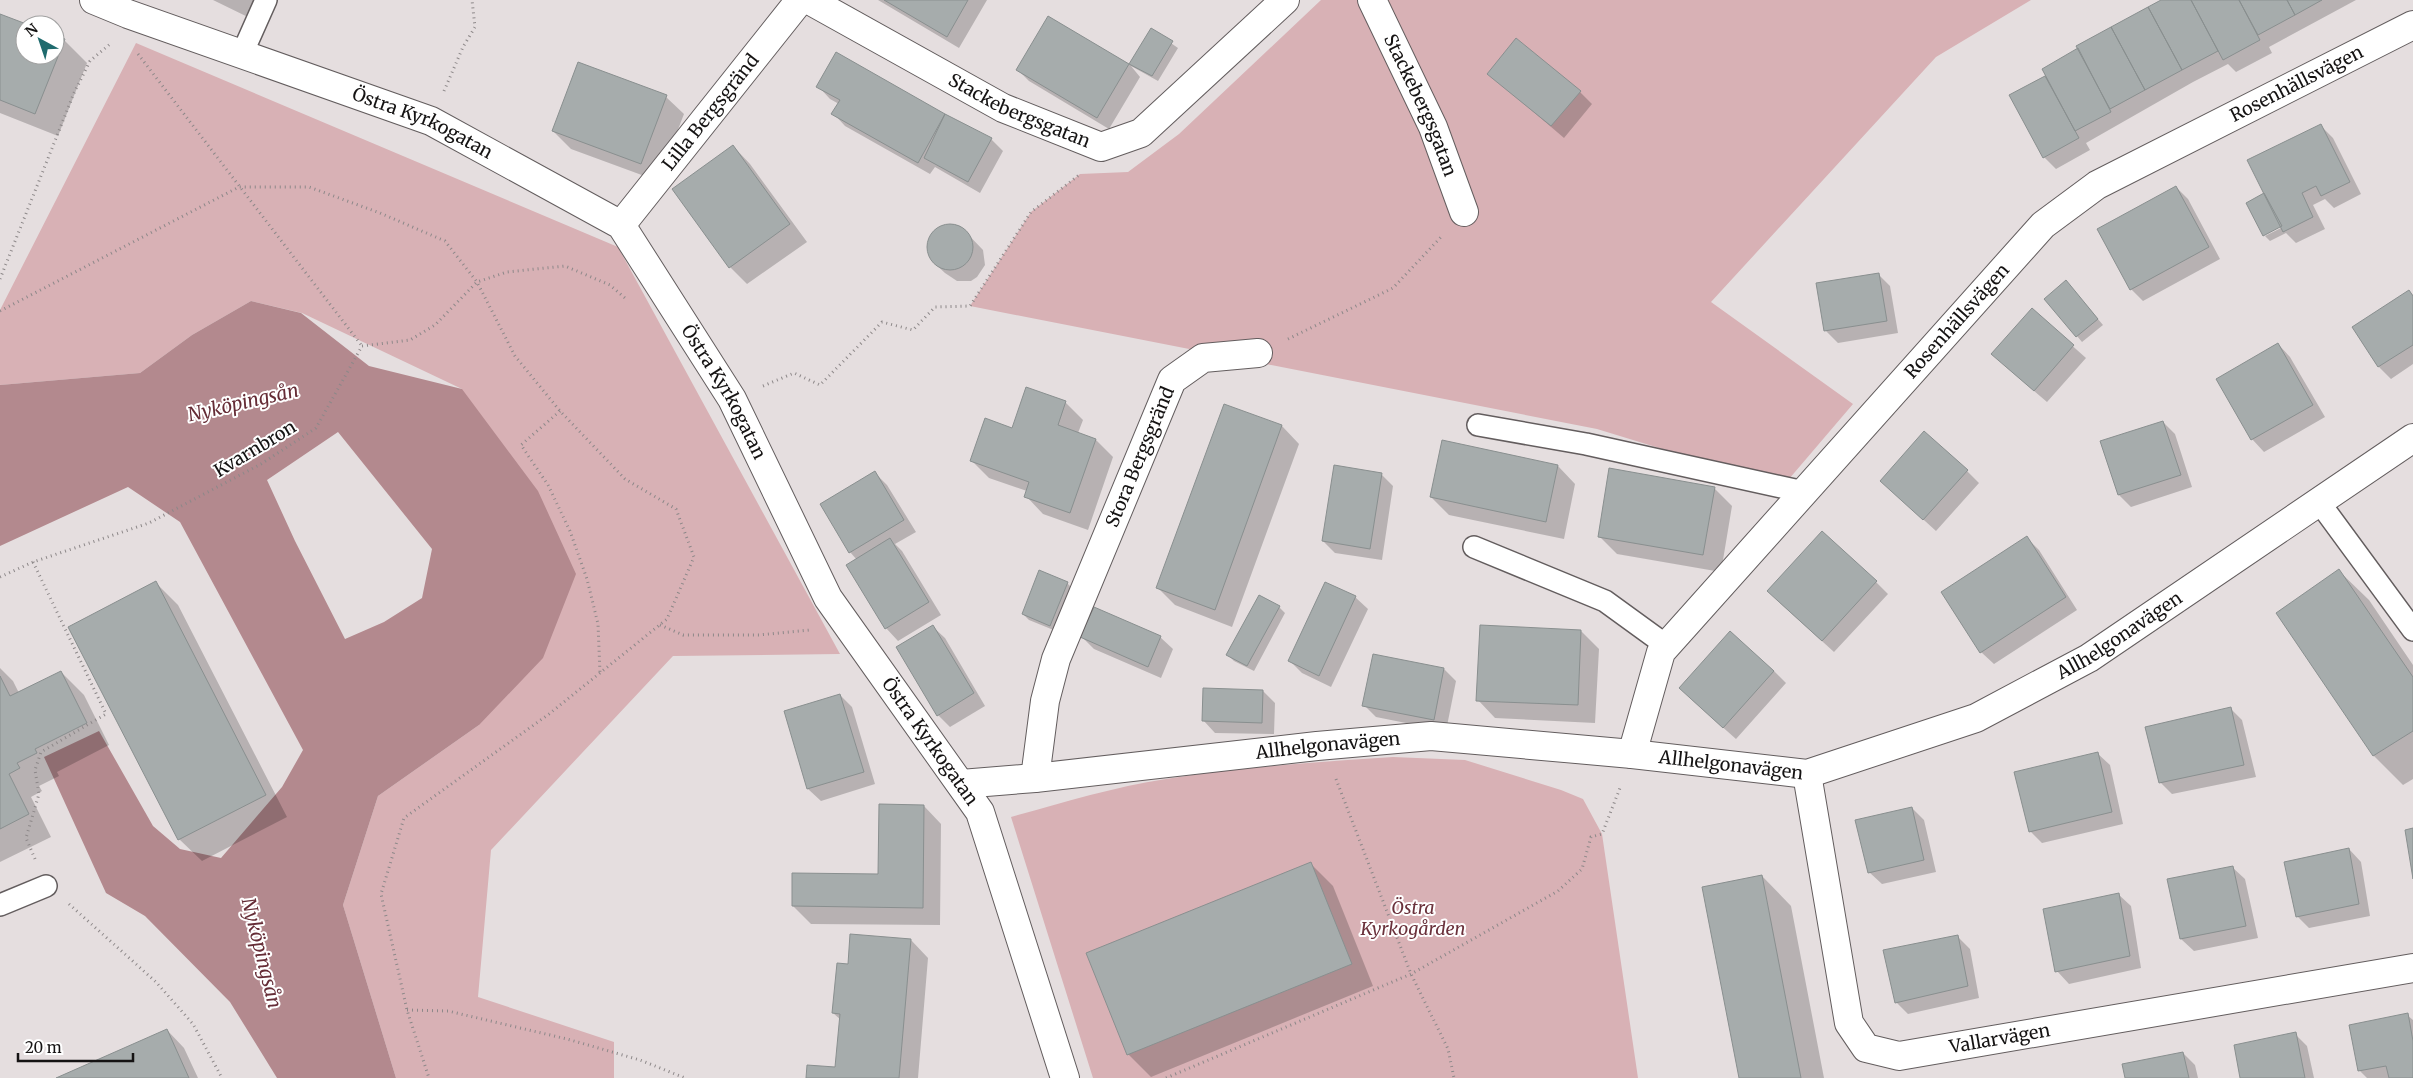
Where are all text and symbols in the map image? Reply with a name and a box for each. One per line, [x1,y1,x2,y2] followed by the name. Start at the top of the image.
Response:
[15,15,65,65] north arrow
[22,20,42,40] text: N
[1379,30,1462,180] street label: Stackebergsgatan
[2226,40,2367,127] street label: Rosenhällsvägen
[657,49,764,175] street label: Lilla Bergsgränd
[944,68,1094,153] street label: Stackebergsgatan
[349,82,497,164] street label: Östra Kyrkogatan
[1899,258,2014,383] street label: Rosenhällsvägen
[677,320,771,463] street label: Östra Kyrkogatan
[185,378,301,426] water label: Nyköpingsån
[1100,383,1179,530] street label: Stora Bergsgränd
[209,415,300,482] street label: Kvarnbron
[2052,586,2186,685] street label: Allhelgonavägen
[877,673,984,810] street label: Östra Kyrkogatan
[1253,727,1401,764] street label: Allhelgonavägen
[1657,745,1805,784] street label: Allhelgonavägen
[237,895,287,1011] water label: Nyköpingsån
[1360,896,1465,940] park label: Östra Kyrkogården
[1947,1018,2052,1058] street label: Vallarvägen
[18,1030,132,1062] scale bar
[25,1038,62,1057] text: 20 m

